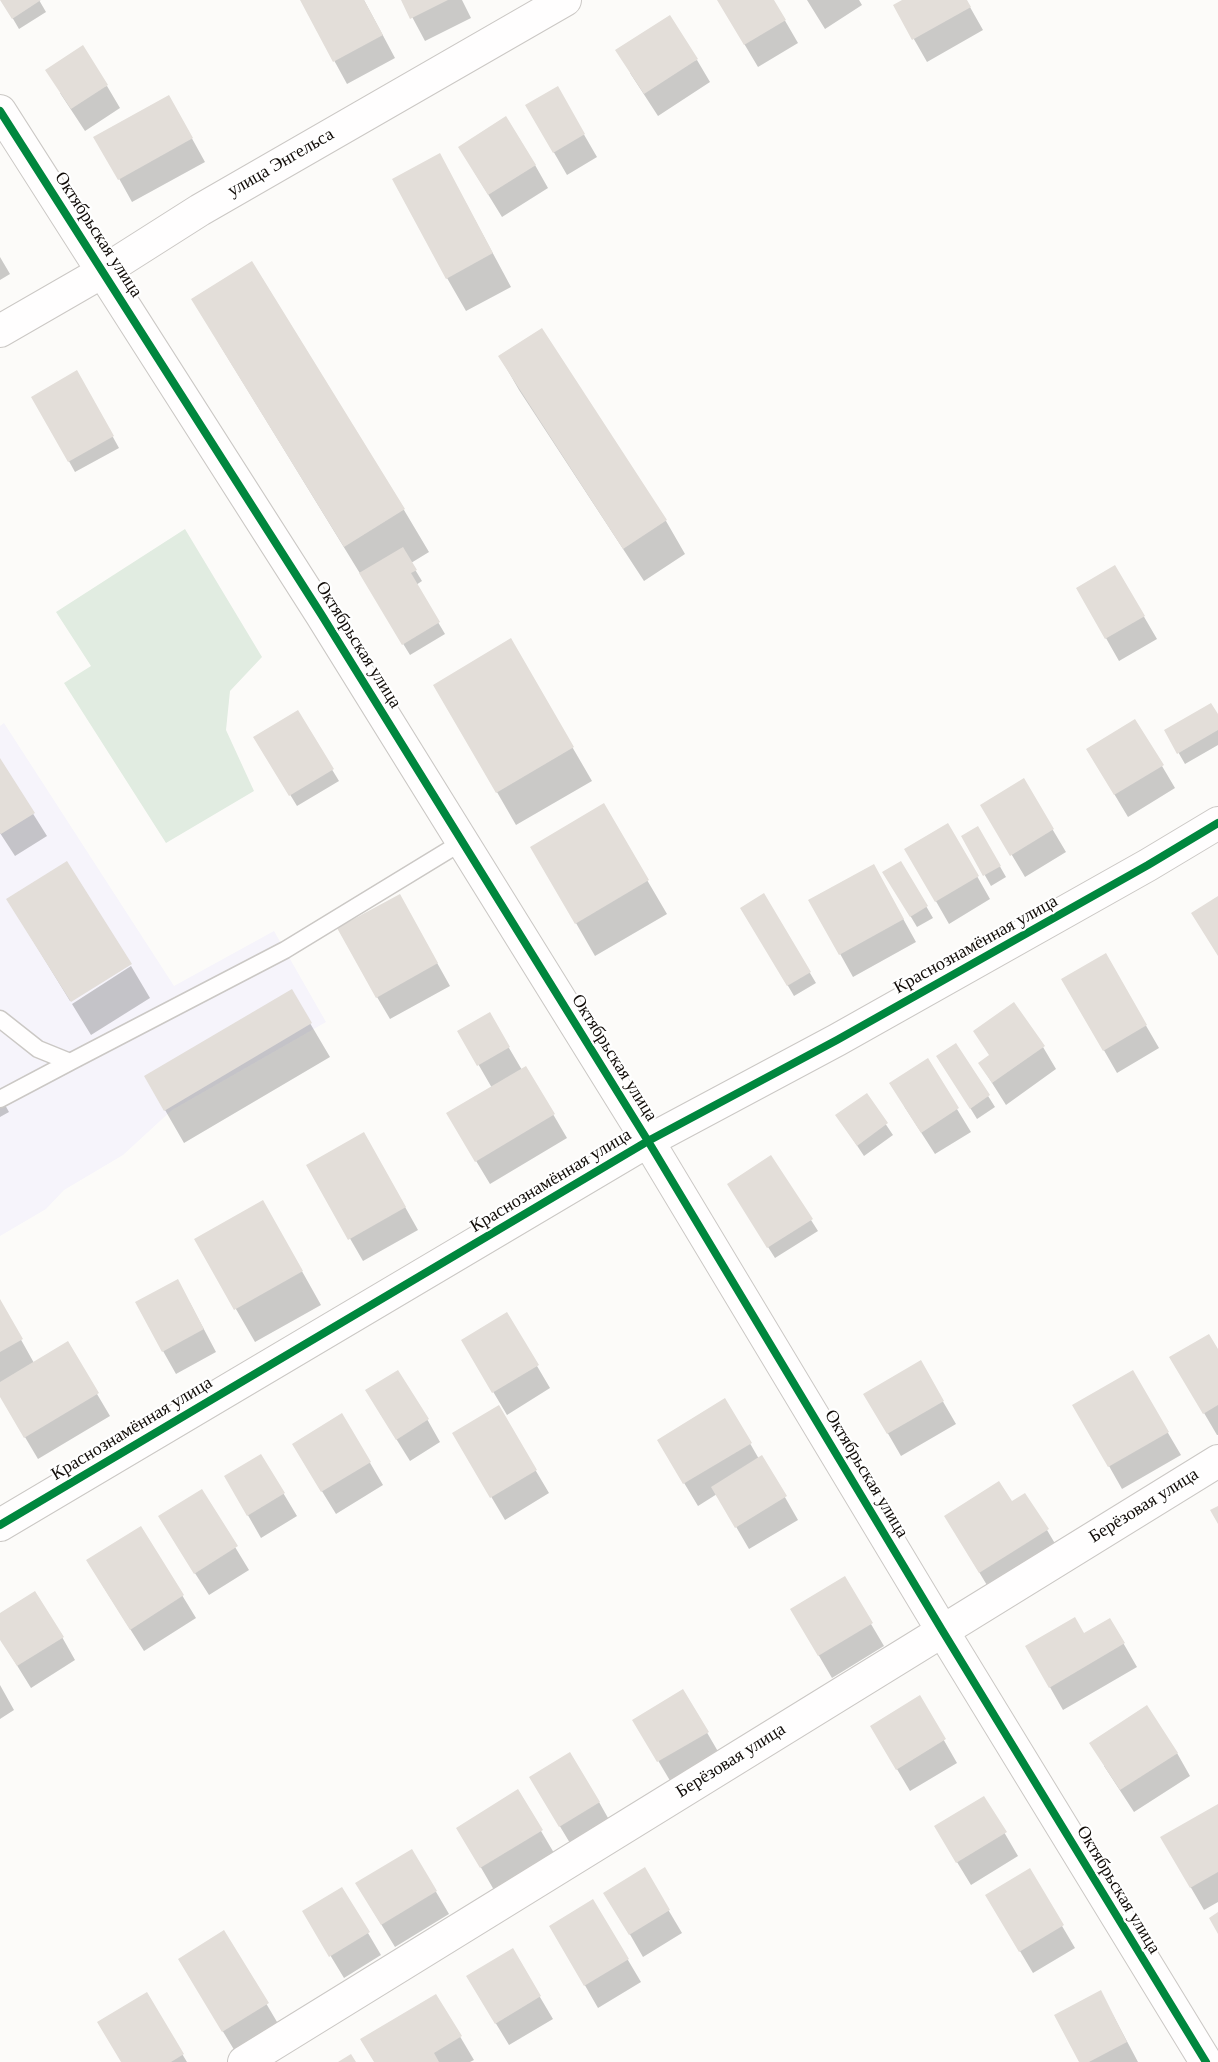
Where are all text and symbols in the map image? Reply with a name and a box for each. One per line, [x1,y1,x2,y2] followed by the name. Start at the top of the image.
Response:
[224,124,338,202] street label: улица Энгельса
[49,168,147,302] street label: Октябрьская улица
[310,578,406,712] street label: Октябрьская улица
[890,891,1062,999] street label: Краснознамённая улица
[566,991,662,1125] street label: Октябрьская улица
[466,1124,636,1238] street label: Краснознамённая улица
[47,1372,217,1486] street label: Краснознамённая улица
[819,1406,913,1542] street label: Октябрьская улица
[1085,1464,1203,1548] street label: Берёзовая улица
[672,1719,790,1803] street label: Берёзовая улица
[1071,1822,1165,1958] street label: Октябрьская улица

